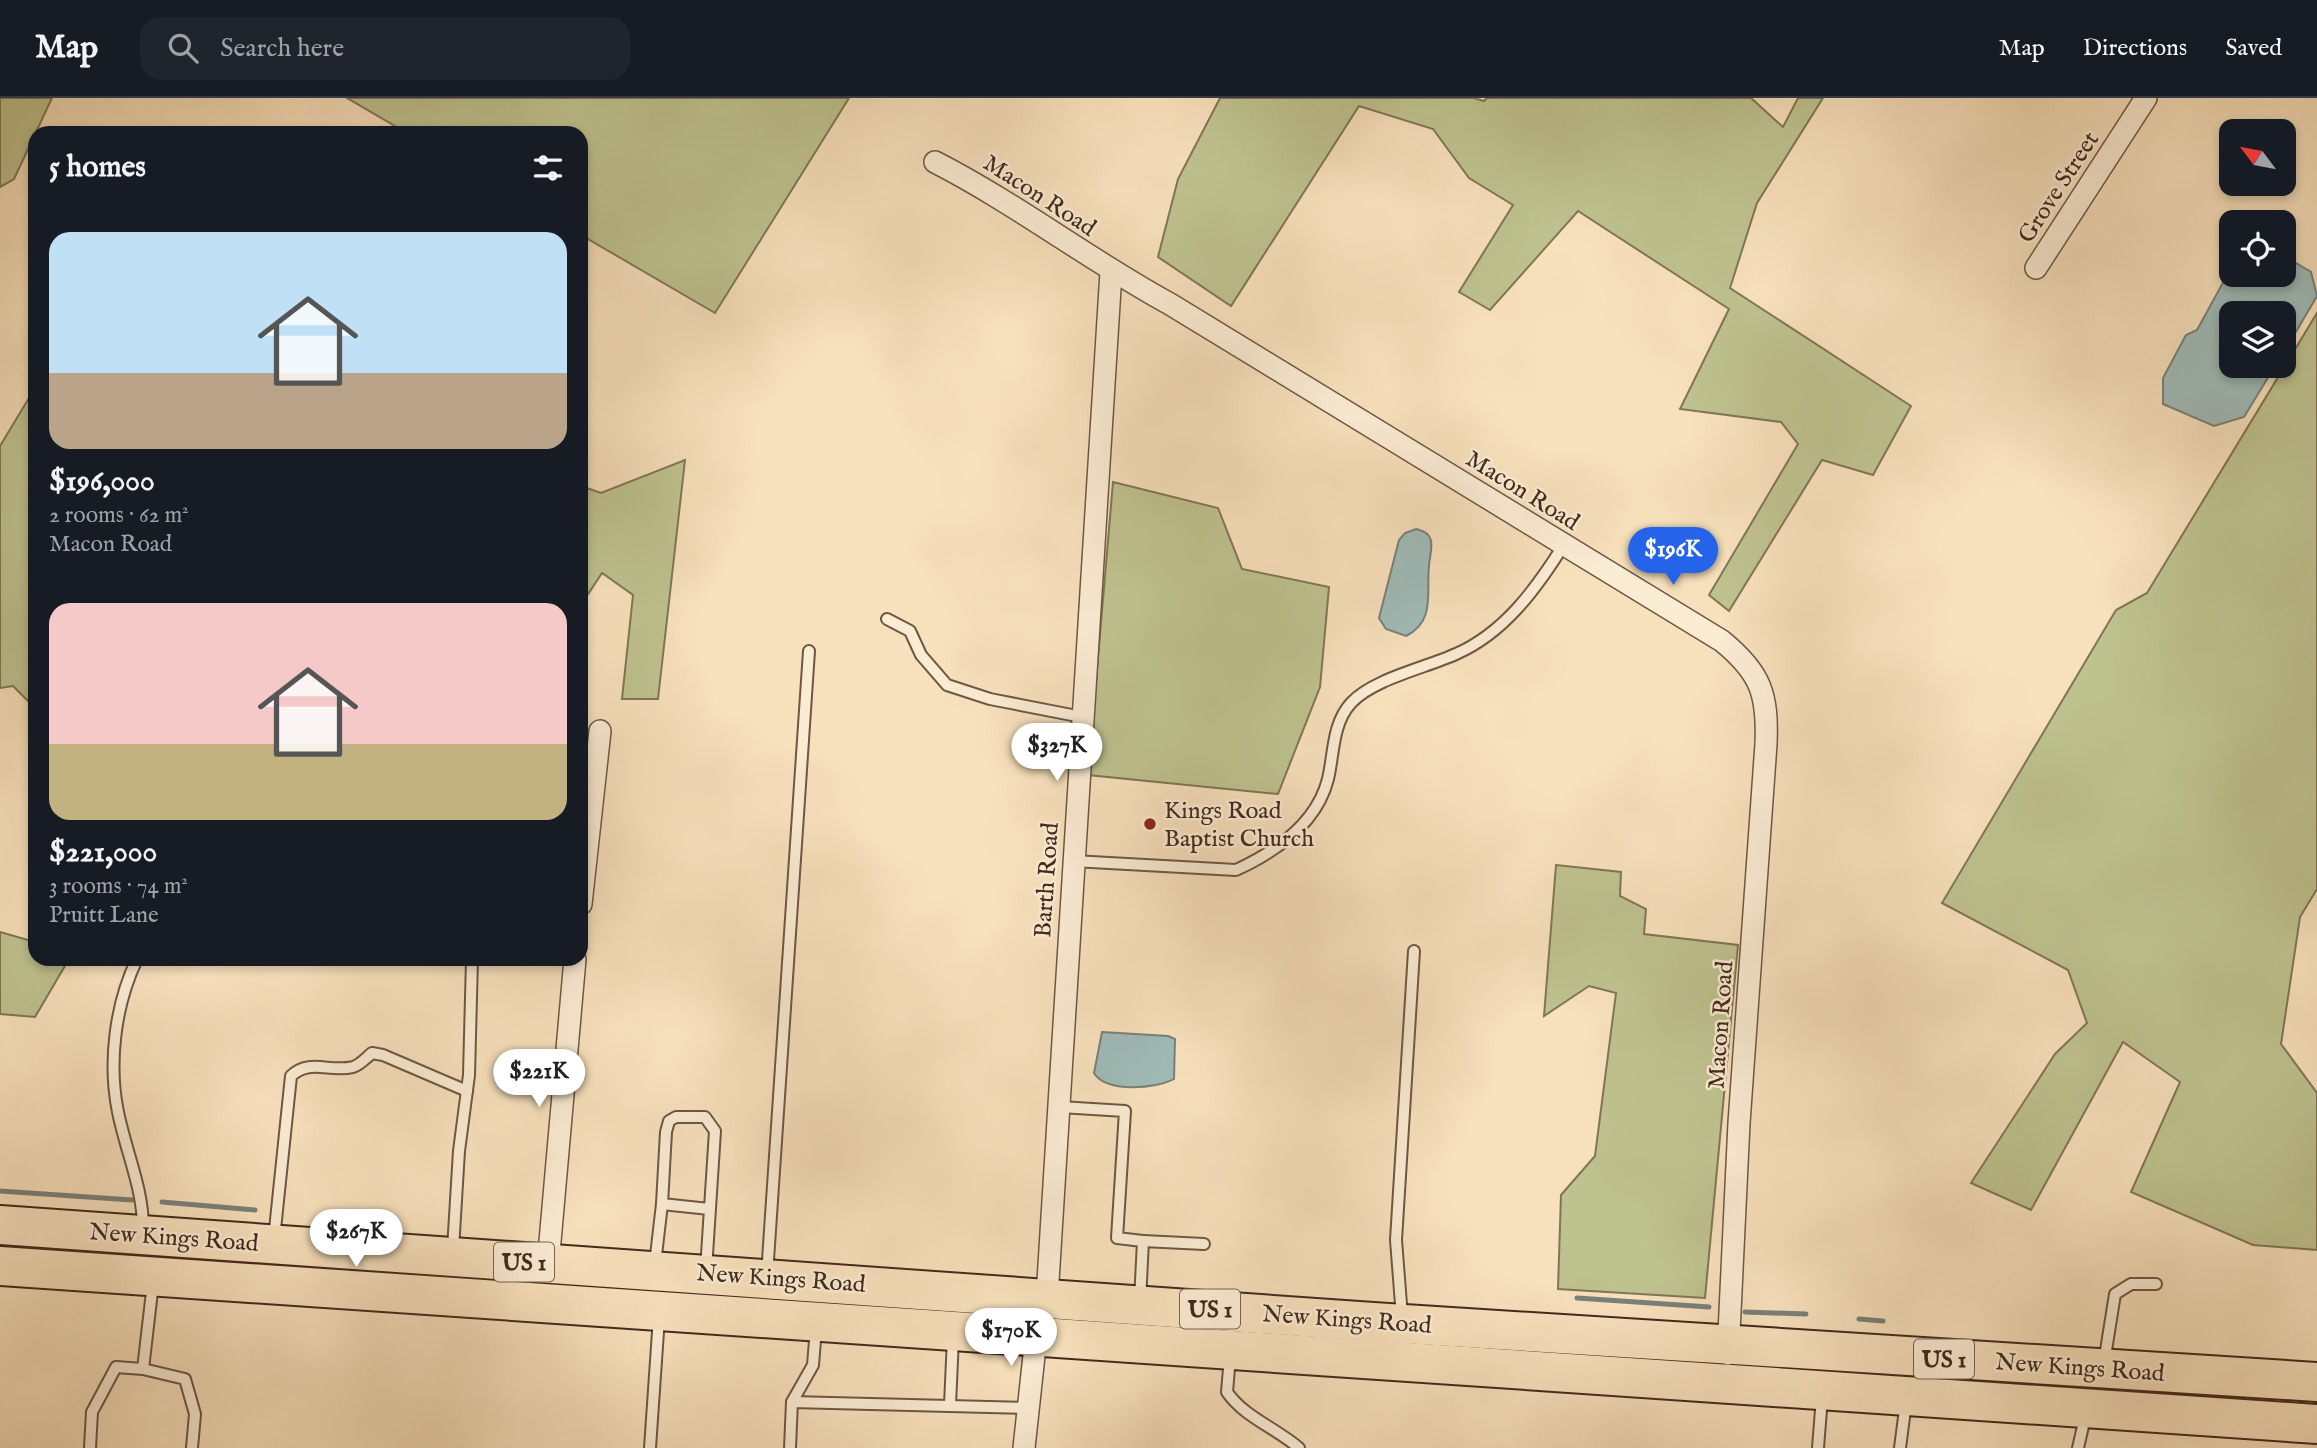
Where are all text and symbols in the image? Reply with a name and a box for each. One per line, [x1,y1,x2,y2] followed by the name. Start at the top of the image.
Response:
[140,17,630,80] search box
[35,27,98,69] text: Map
[164,29,202,67] icon: search
[220,32,344,65] text: Search here
[1999,33,2045,64] text: Map
[2083,33,2187,64] text: Directions
[2225,33,2282,64] text: Saved
[2219,119,2296,196] north arrow
[2219,119,2296,378] map controls
[2012,126,2107,250] street label: Grove Street
[977,148,1102,244] street label: Macon Road
[49,149,146,187] text: 5 homes
[529,149,567,187] icon: filters
[2219,210,2296,287] button: locate
[245,278,371,404] icon: home
[2219,301,2296,378] button: layers
[1460,444,1585,539] street label: Macon Road
[49,463,155,501] text: $196,000
[49,501,189,530] text: 2 rooms · 62 m²
[1624,528,1722,587] pin: $196K
[49,530,172,559] text: Macon Road
[1644,535,1702,564] text: $196K
[245,649,371,775] icon: home
[1008,724,1106,783] pin: $327K
[1027,731,1087,760] text: $327K
[1164,796,1314,855] place label: Kings Road Baptist Church
[1142,816,1158,832] marker: Kings Road Baptist Church
[1028,821,1067,939] street label: Barth Road
[49,834,157,872] text: $221,000
[49,872,188,901] text: 3 rooms · 74 m²
[49,901,159,930] text: Pruitt Lane
[1702,960,1741,1090] street label: Macon Road
[490,1049,588,1109] pin: $221K
[509,1057,569,1086] text: $221K
[307,1210,405,1269] pin: $267K
[88,1217,260,1260] street label: New Kings Road
[326,1217,386,1246] text: $267K
[494,1242,554,1282] road number: US 1
[695,1258,867,1301] street label: New Kings Road
[1180,1290,1240,1328] road number: US 1
[1261,1299,1433,1342] street label: New Kings Road
[962,1308,1060,1368] pin: $170K
[981,1316,1041,1345] text: $170K
[1914,1340,1974,1378] road number: US 1
[1994,1347,2166,1390] street label: New Kings Road

